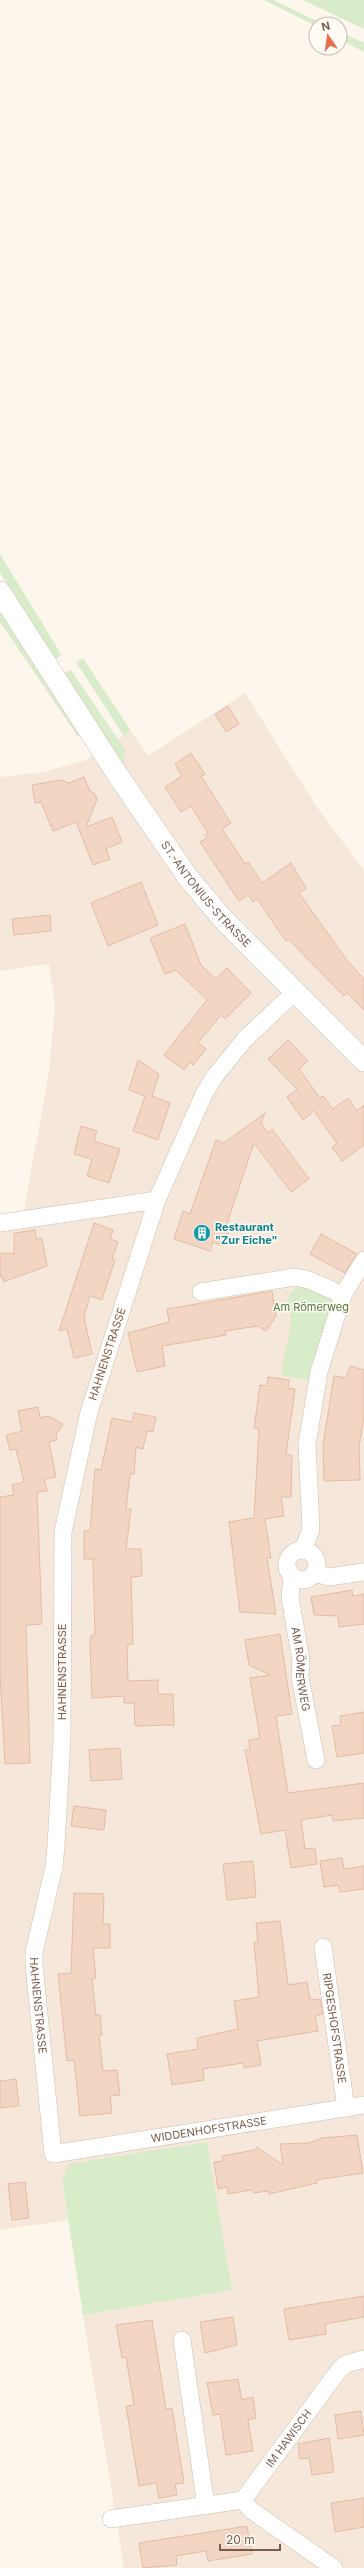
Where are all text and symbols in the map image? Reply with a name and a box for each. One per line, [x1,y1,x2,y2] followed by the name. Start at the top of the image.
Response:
[308,16,348,56] north arrow
[320,18,331,34] text: N
[158,838,254,950] street label: ST.-ANTONIUS-STRASSE
[215,1220,278,1247] place label: Restaurant "Zur Eiche"
[192,1223,212,1243] building icon: Restaurant "Zur Eiche"
[273,1300,349,1314] park label: Am Römerweg
[85,1306,129,1402] street label: HAHNENSTRASSE
[55,1624,69,1720] street label: HAHNENSTRASSE
[288,1626,313,1712] street label: AM RÖMERWEG
[27,1957,50,2054] street label: HAHNENSTRASSE
[320,1972,349,2084] street label: RIPGESHOFSTRASSE
[150,2113,268,2145] street label: WIDDENHOFSTRASSE
[263,2407,314,2470] street label: IM HAWISCH
[220,2526,280,2552] scale bar
[226,2532,255,2547] text: 20 m

